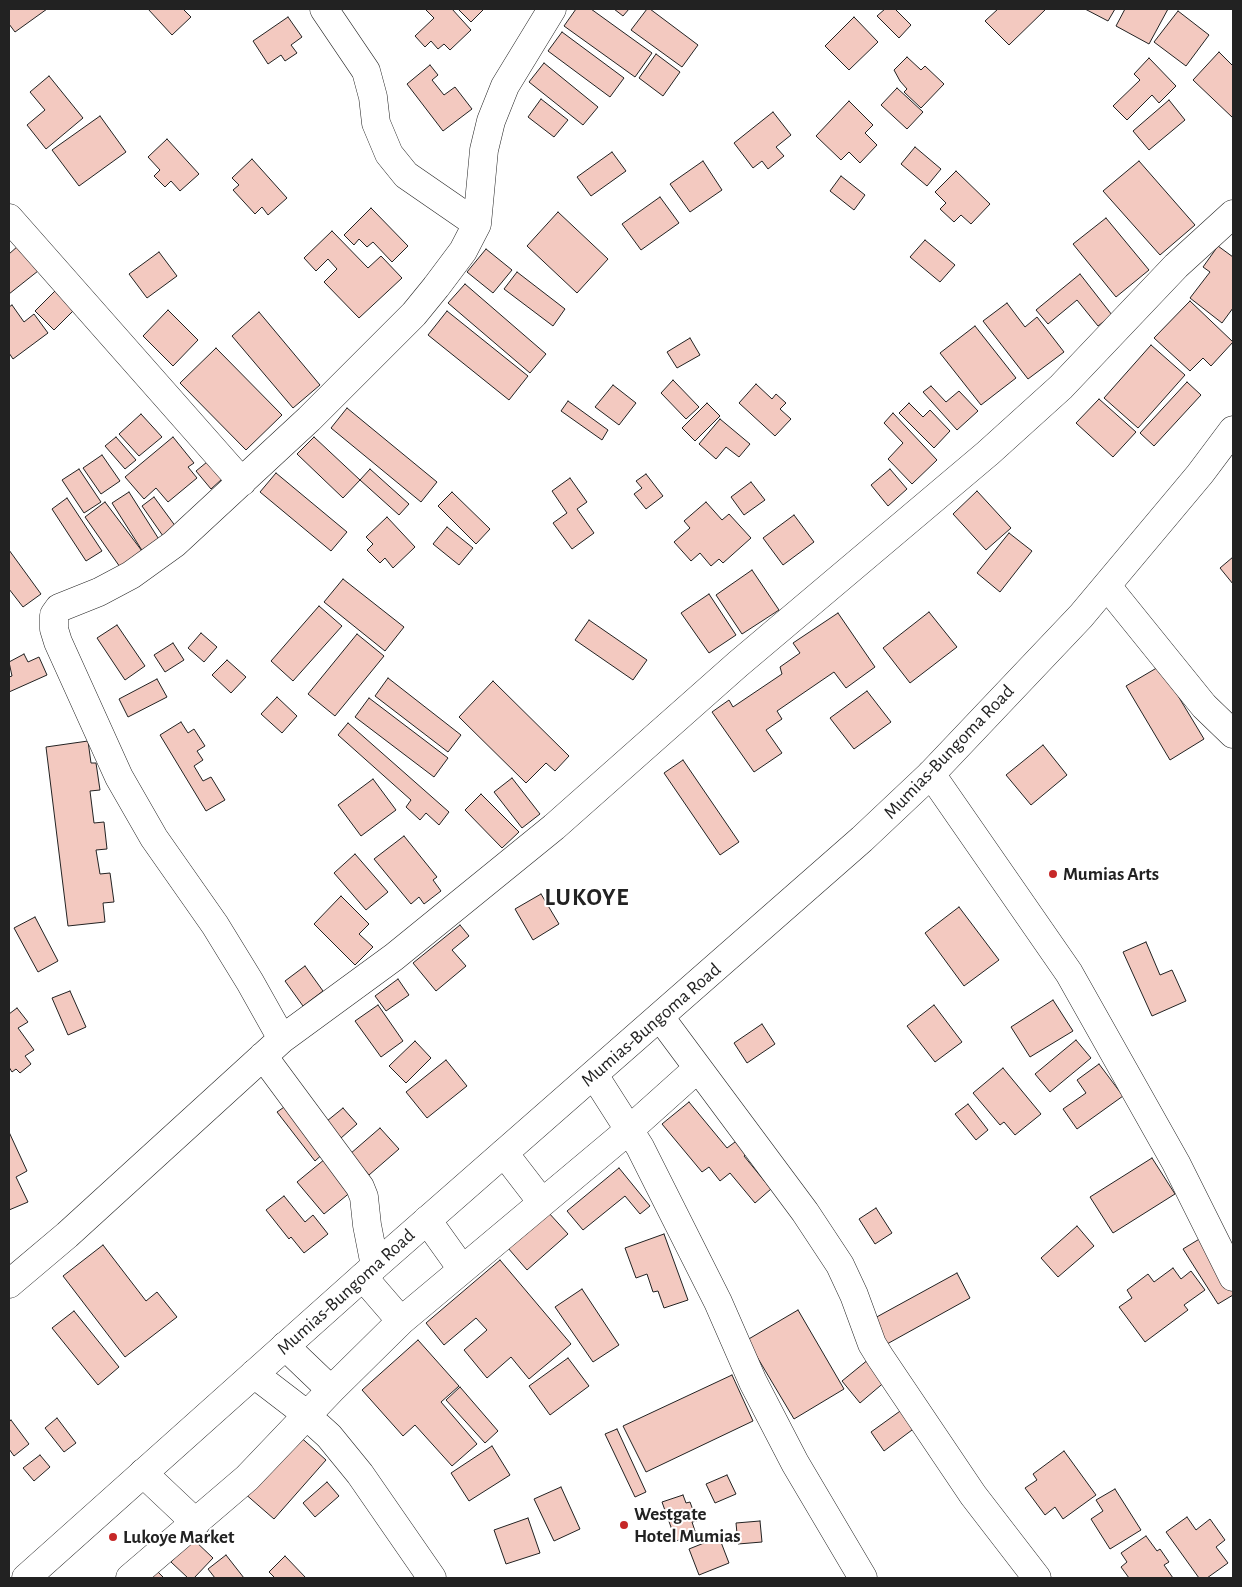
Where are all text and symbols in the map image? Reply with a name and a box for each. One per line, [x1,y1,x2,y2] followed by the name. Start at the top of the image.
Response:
[879,680,1019,824] street label: Mumias-Bungoma Road
[1063,863,1159,885] place label: Mumias Arts
[1047,868,1059,880] marker: Mumias Arts
[544,884,630,912] district label: LUKOYE
[576,958,726,1092] street label: Mumias-Bungoma Road
[272,1224,420,1360] street label: Mumias-Bungoma Road
[634,1503,741,1547] place label: Westgate Hotel Mumias
[618,1519,630,1531] marker: Westgate Hotel Mumias
[123,1526,234,1548] place label: Lukoye Market
[107,1531,119,1543] marker: Lukoye Market

